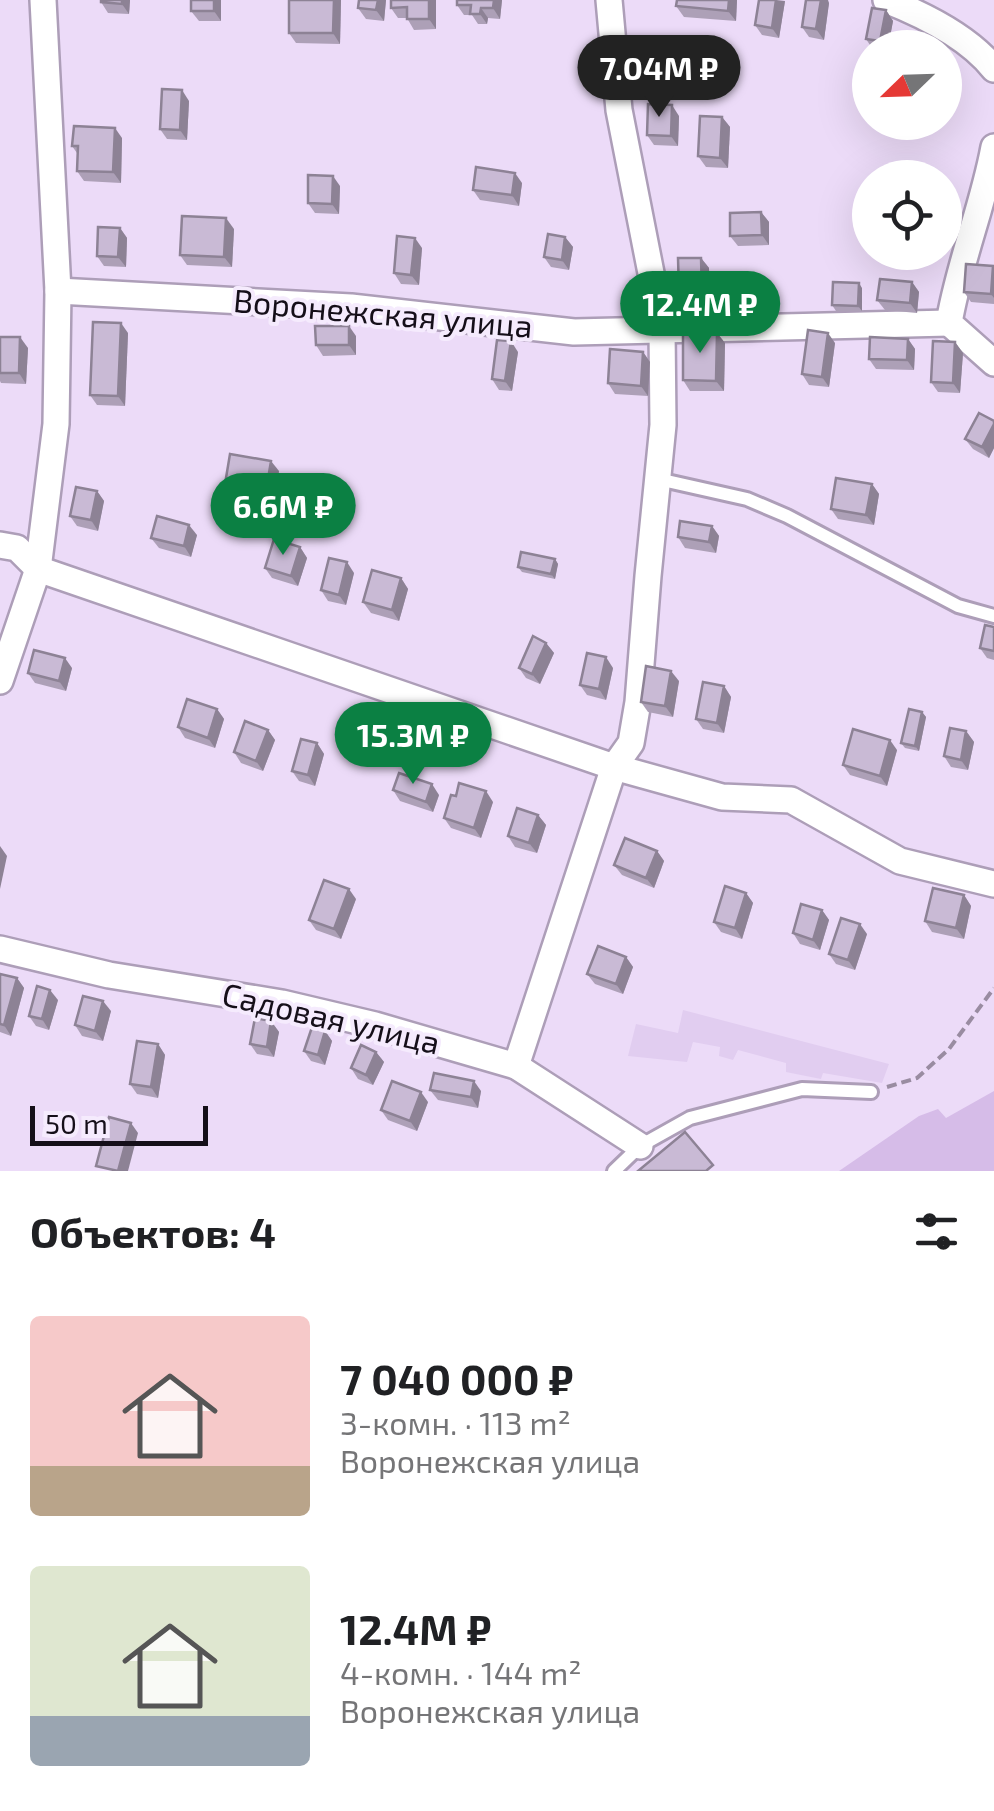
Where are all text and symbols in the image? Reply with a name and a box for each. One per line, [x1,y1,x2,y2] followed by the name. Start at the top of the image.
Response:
[852,30,962,140] north arrow
[852,30,962,270] map controls
[567,35,751,120] pin: 7.04M ₽
[599,48,719,86] text: 7.04M ₽
[852,160,962,270] button: locate
[608,271,792,356] pin: 12.4M ₽
[232,280,534,345] street label: Воронежская улица
[642,284,758,322] text: 12.4M ₽
[202,473,364,558] pin: 6.6M ₽
[233,486,333,524] text: 6.6M ₽
[321,702,505,787] pin: 15.3M ₽
[357,715,469,753] text: 15.3M ₽
[219,974,444,1062] street label: Садовая улица
[30,1101,208,1146] scale bar
[45,1106,108,1140] text: 50 m
[909,1204,964,1259] icon: filters
[30,1206,276,1256] text: Объектов: 4
[340,1353,573,1403] text: 7 040 000 ₽
[110,1356,230,1476] icon: home
[340,1403,571,1441] text: 3-комн. · 113 m²
[340,1441,640,1479] text: Воронежская улица
[340,1603,492,1653] text: 12.4M ₽
[110,1606,230,1726] icon: home
[340,1653,582,1691] text: 4-комн. · 144 m²
[340,1691,640,1729] text: Воронежская улица

